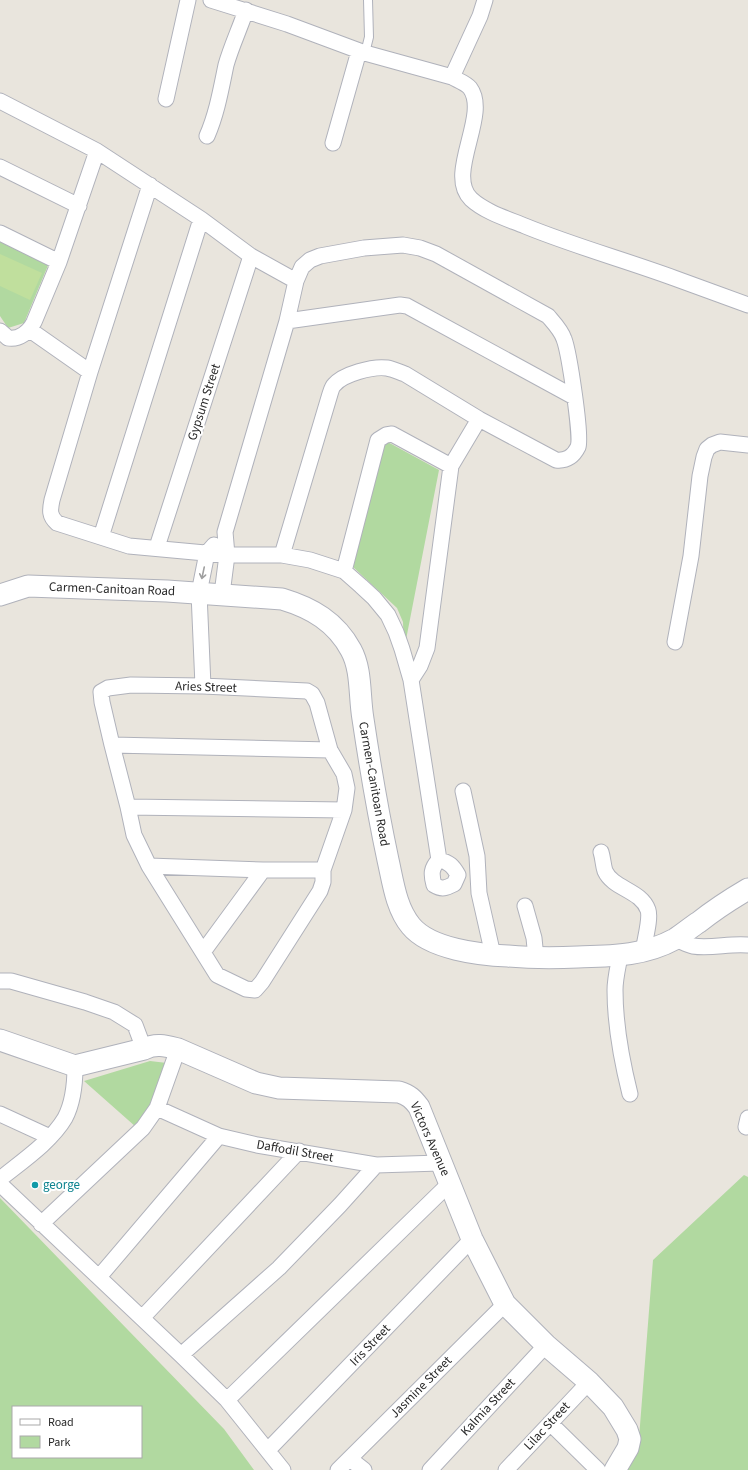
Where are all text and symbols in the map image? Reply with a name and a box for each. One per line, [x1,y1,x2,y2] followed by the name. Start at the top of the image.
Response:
[183,361,225,443] street label: Gypsum Street
[199,566,207,579] one-way arrow
[49,578,175,600] street label: Carmen-Canitoan Road
[175,677,238,697] street label: Aries Street
[354,720,394,848] street label: Carmen-Canitoan Road
[406,1099,454,1179] street label: Victors Avenue
[255,1135,335,1167] street label: Daffodil Street
[43,1176,80,1194] place label: george
[30,1180,40,1190] marker: george
[346,1320,395,1370] street label: Iris Street
[386,1352,456,1422] street label: Jasmine Street
[456,1374,520,1440] street label: Kalmia Street
[520,1397,575,1454] street label: Lilac Street
[12,1406,142,1458] legend
[48,1414,74,1431] text: Road
[48,1434,70,1451] text: Park

